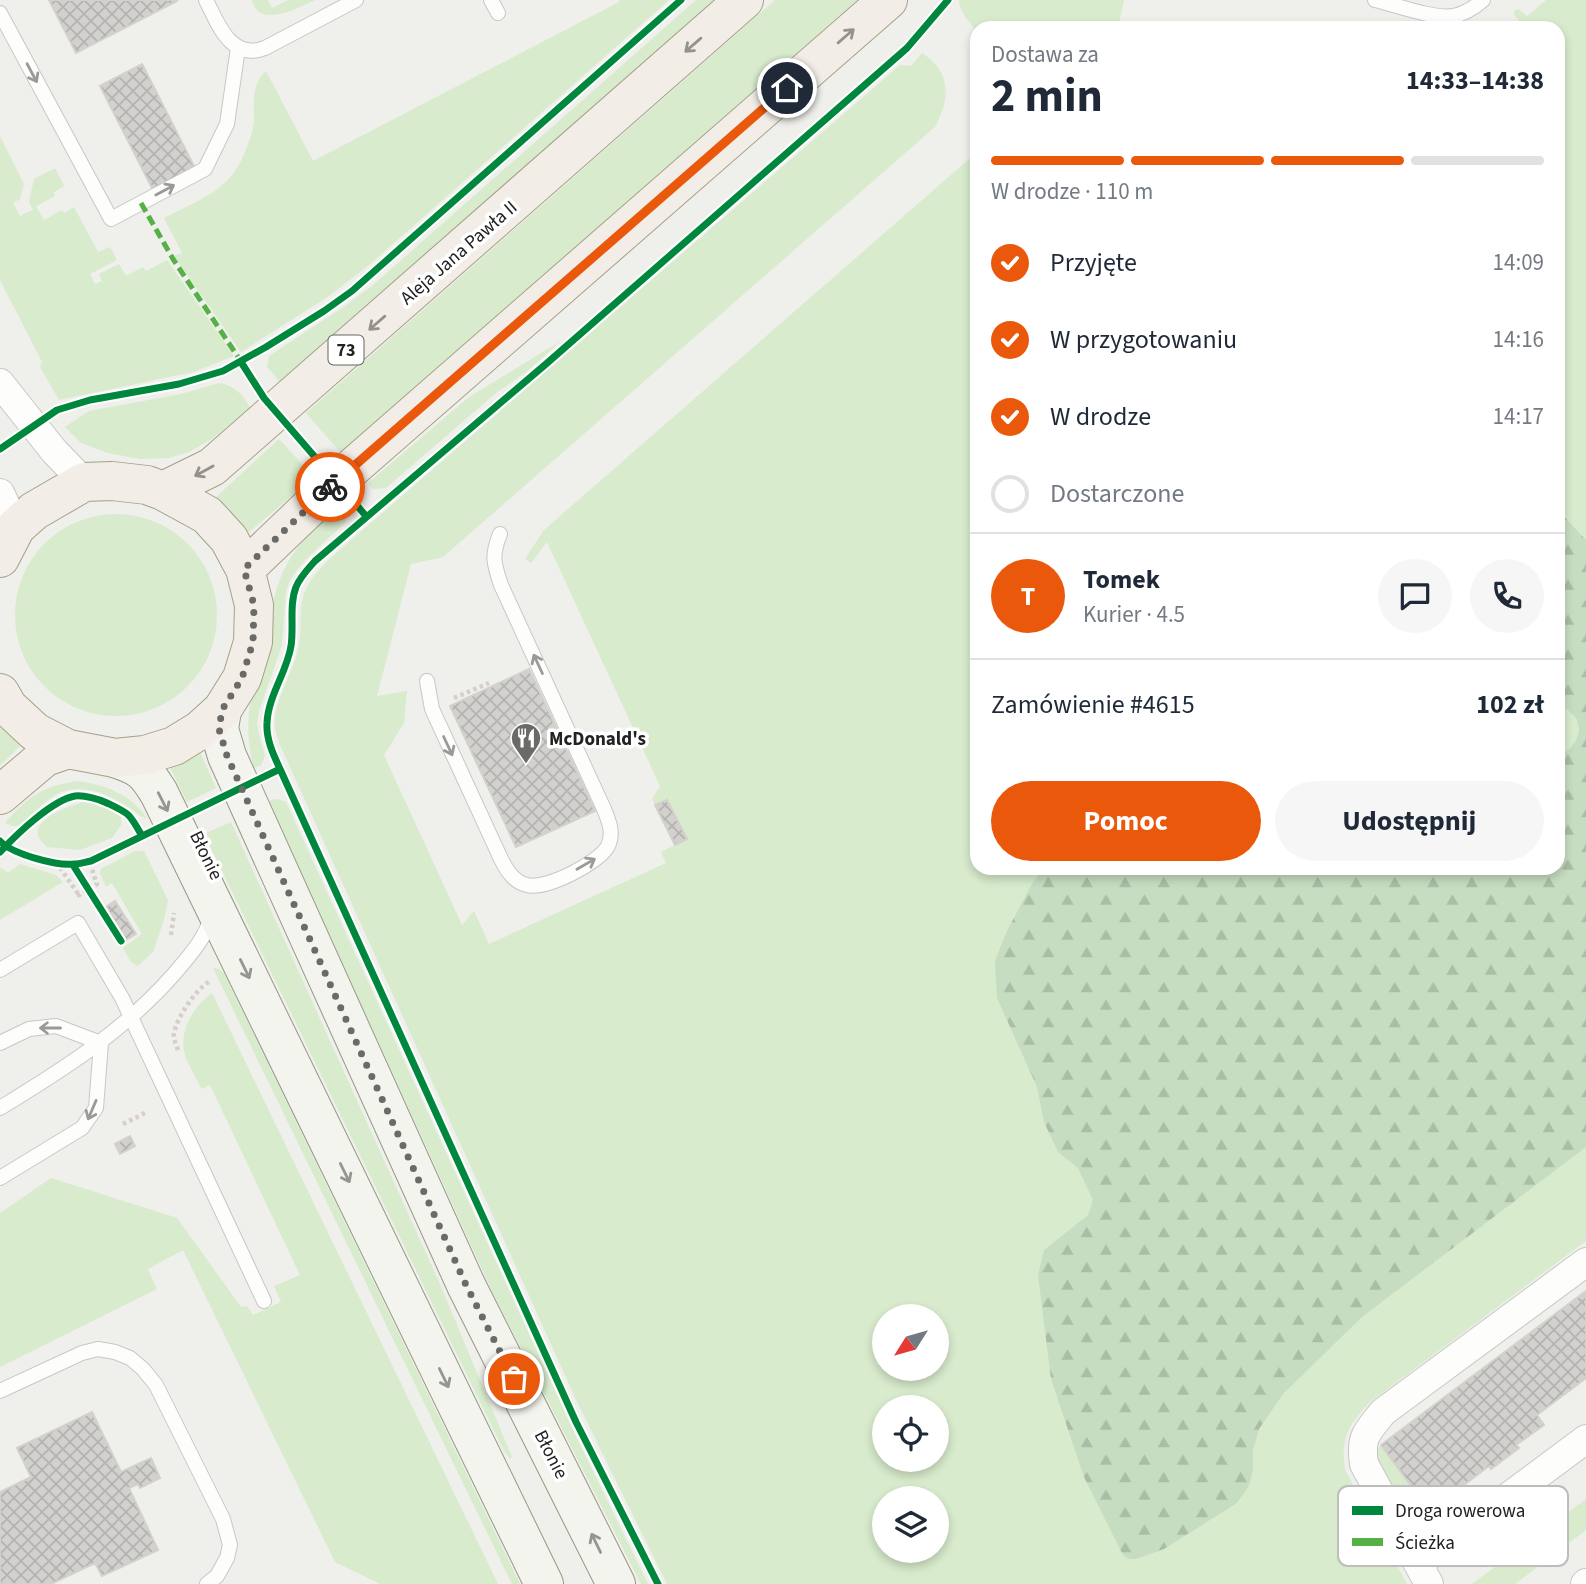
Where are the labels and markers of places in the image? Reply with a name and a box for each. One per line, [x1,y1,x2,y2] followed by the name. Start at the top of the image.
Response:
[757,58,817,118] pin
[509,721,543,765] restaurant icon: McDonald's
[549,726,646,753] place label: McDonald's
[484,1349,544,1409] pin

